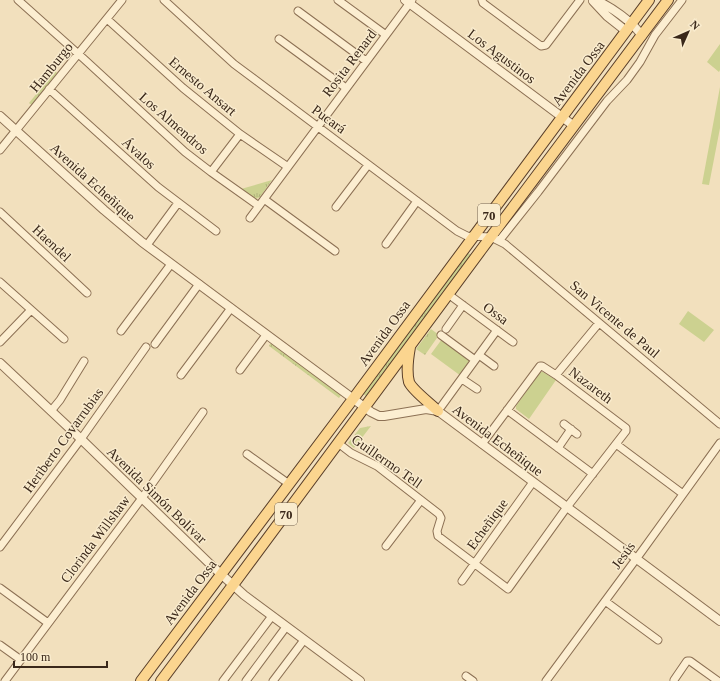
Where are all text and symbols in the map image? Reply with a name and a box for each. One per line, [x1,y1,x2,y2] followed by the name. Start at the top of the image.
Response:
[668,12,708,52] north arrow
[688,18,702,32] text: N
[465,26,538,87] street label: Los Agustinos
[319,27,379,100] street label: Rosita Renard
[549,37,608,109] street label: Avenida Ossa
[27,39,76,95] street label: Hamburgo
[166,54,239,119] street label: Ernesto Ansart
[136,90,211,157] street label: Los Almendros
[309,102,349,137] street label: Pucará
[119,134,159,172] street label: Ávalos
[47,140,138,224] street label: Avenida Echeñique
[478,204,500,226] road number: 70
[29,222,74,265] street label: Haendel
[567,278,662,361] street label: San Vicente de Paul
[356,297,414,369] street label: Avenida Ossa
[480,299,512,328] street label: Ossa
[566,364,615,407] street label: Nazareth
[20,385,106,495] street label: Heriberto Covarrubias
[450,402,546,479] street label: Avenida Echeñique
[349,432,425,491] street label: Guillermo Tell
[104,444,210,547] street label: Avenida Simón Bolívar
[58,492,134,586] street label: Clorinda Willshaw
[464,496,511,553] street label: Echeñique
[275,503,297,525] road number: 70
[609,539,638,572] street label: Jesús
[161,556,220,628] street label: Avenida Ossa
[14,643,107,669] scale bar
[20,650,51,664] text: 100 m

